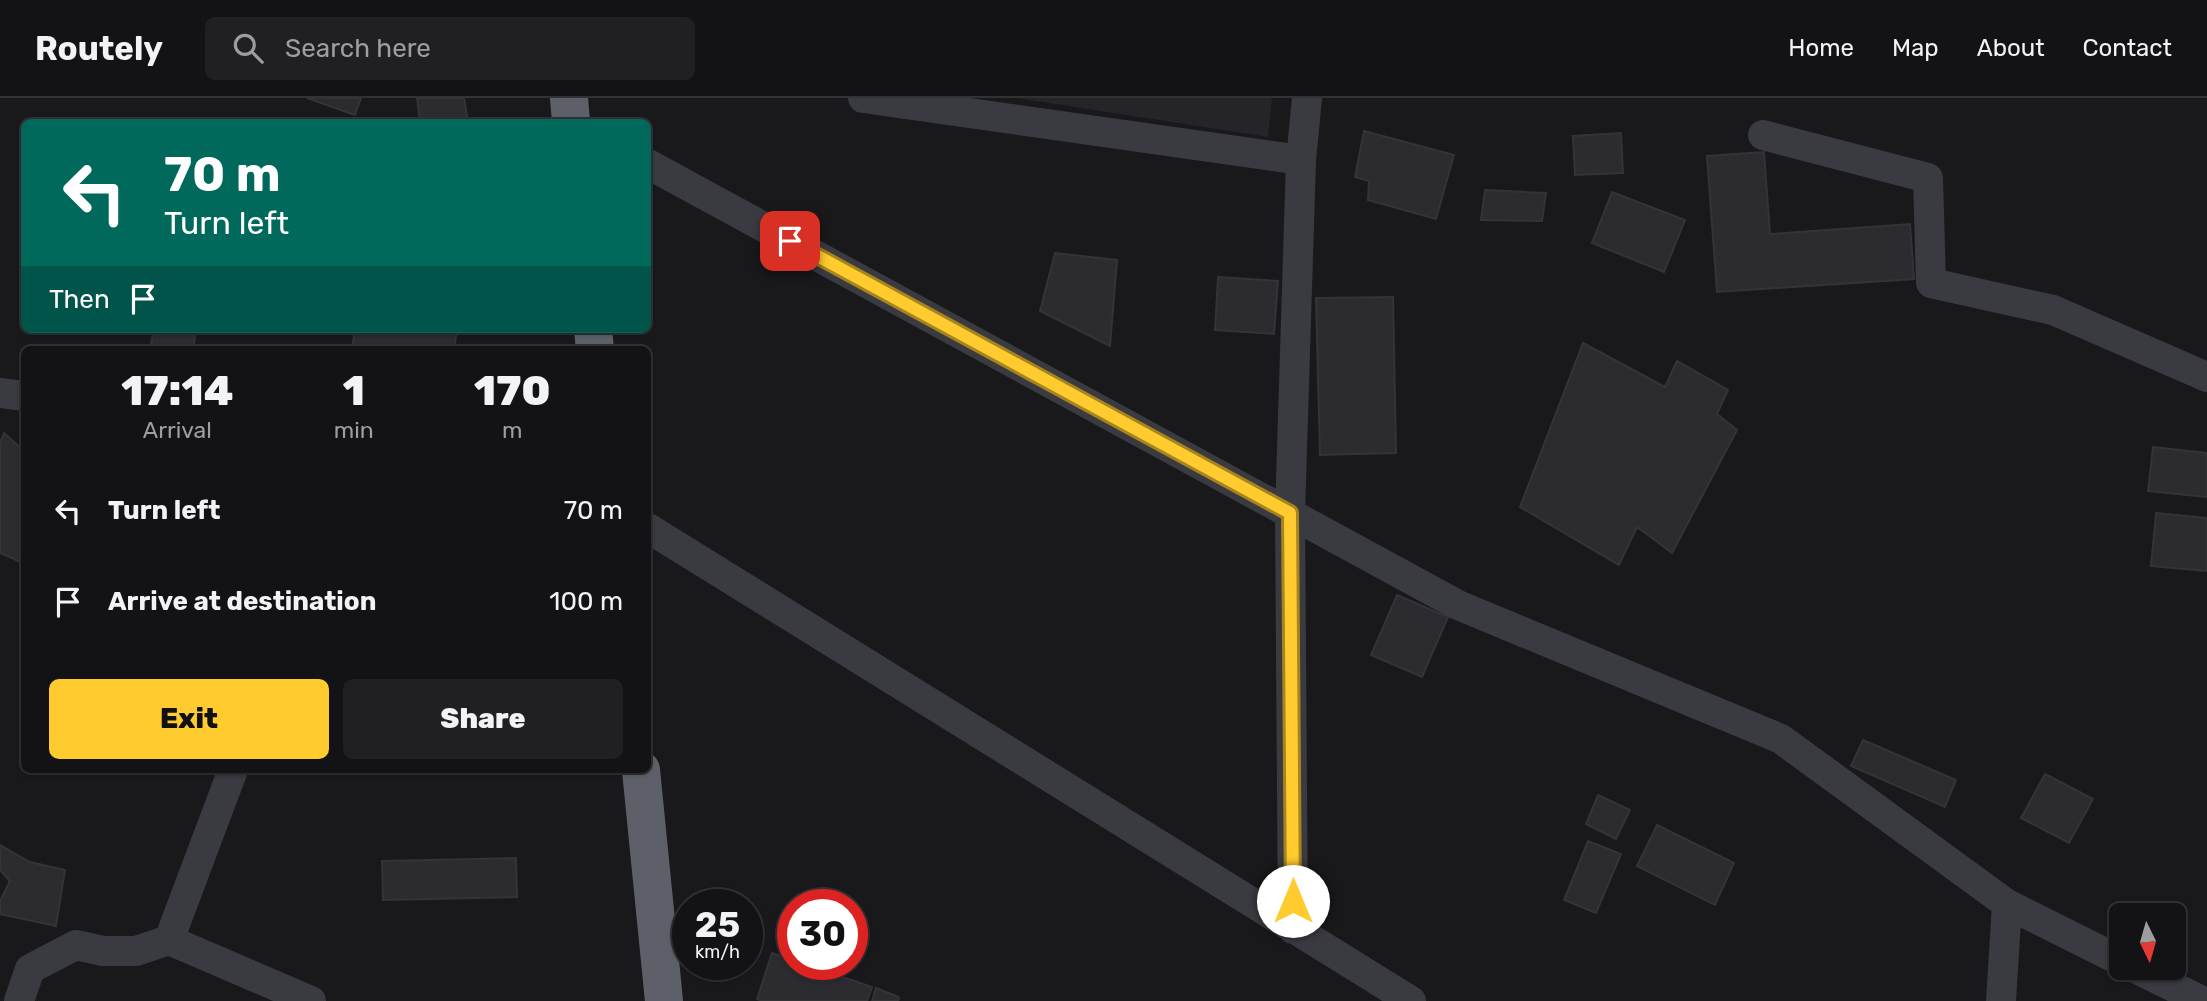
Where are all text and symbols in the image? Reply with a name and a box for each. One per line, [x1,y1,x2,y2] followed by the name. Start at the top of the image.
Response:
[205,17,695,80] search box
[35,29,163,68] text: Routely
[229,29,267,67] icon: search
[285,33,431,64] text: Search here
[1788,34,1854,62] text: Home
[1892,34,1939,62] text: Map
[1977,34,2045,62] text: About
[2083,34,2172,62] text: Contact
[164,145,281,203] text: 70 m
[49,147,140,238] icon: left
[164,204,289,242] text: Turn left
[760,211,820,271] pin
[771,222,809,260] icon: arrive
[124,280,162,318] icon: arrive
[49,284,110,315] text: Then
[121,366,233,416] text: 17:14
[343,366,365,416] text: 1
[474,366,551,416] text: 170
[143,416,212,444] text: Arrival
[334,416,374,444] text: min
[502,416,523,444] text: m
[49,492,87,530] icon: left
[108,495,220,526] text: Turn left
[564,495,623,526] text: 70 m
[49,583,87,621] icon: arrive
[108,586,376,617] text: Arrive at destination
[549,586,623,617] text: 100 m
[49,679,329,759] button: Exit
[343,679,623,759] button: Share
[1256,864,1330,938] position arrow
[777,889,868,980] speed limit sign: 30
[2109,903,2186,980] north arrow
[2109,903,2186,980] map controls
[695,904,740,946] text: 25
[695,941,740,963] text: km/h

